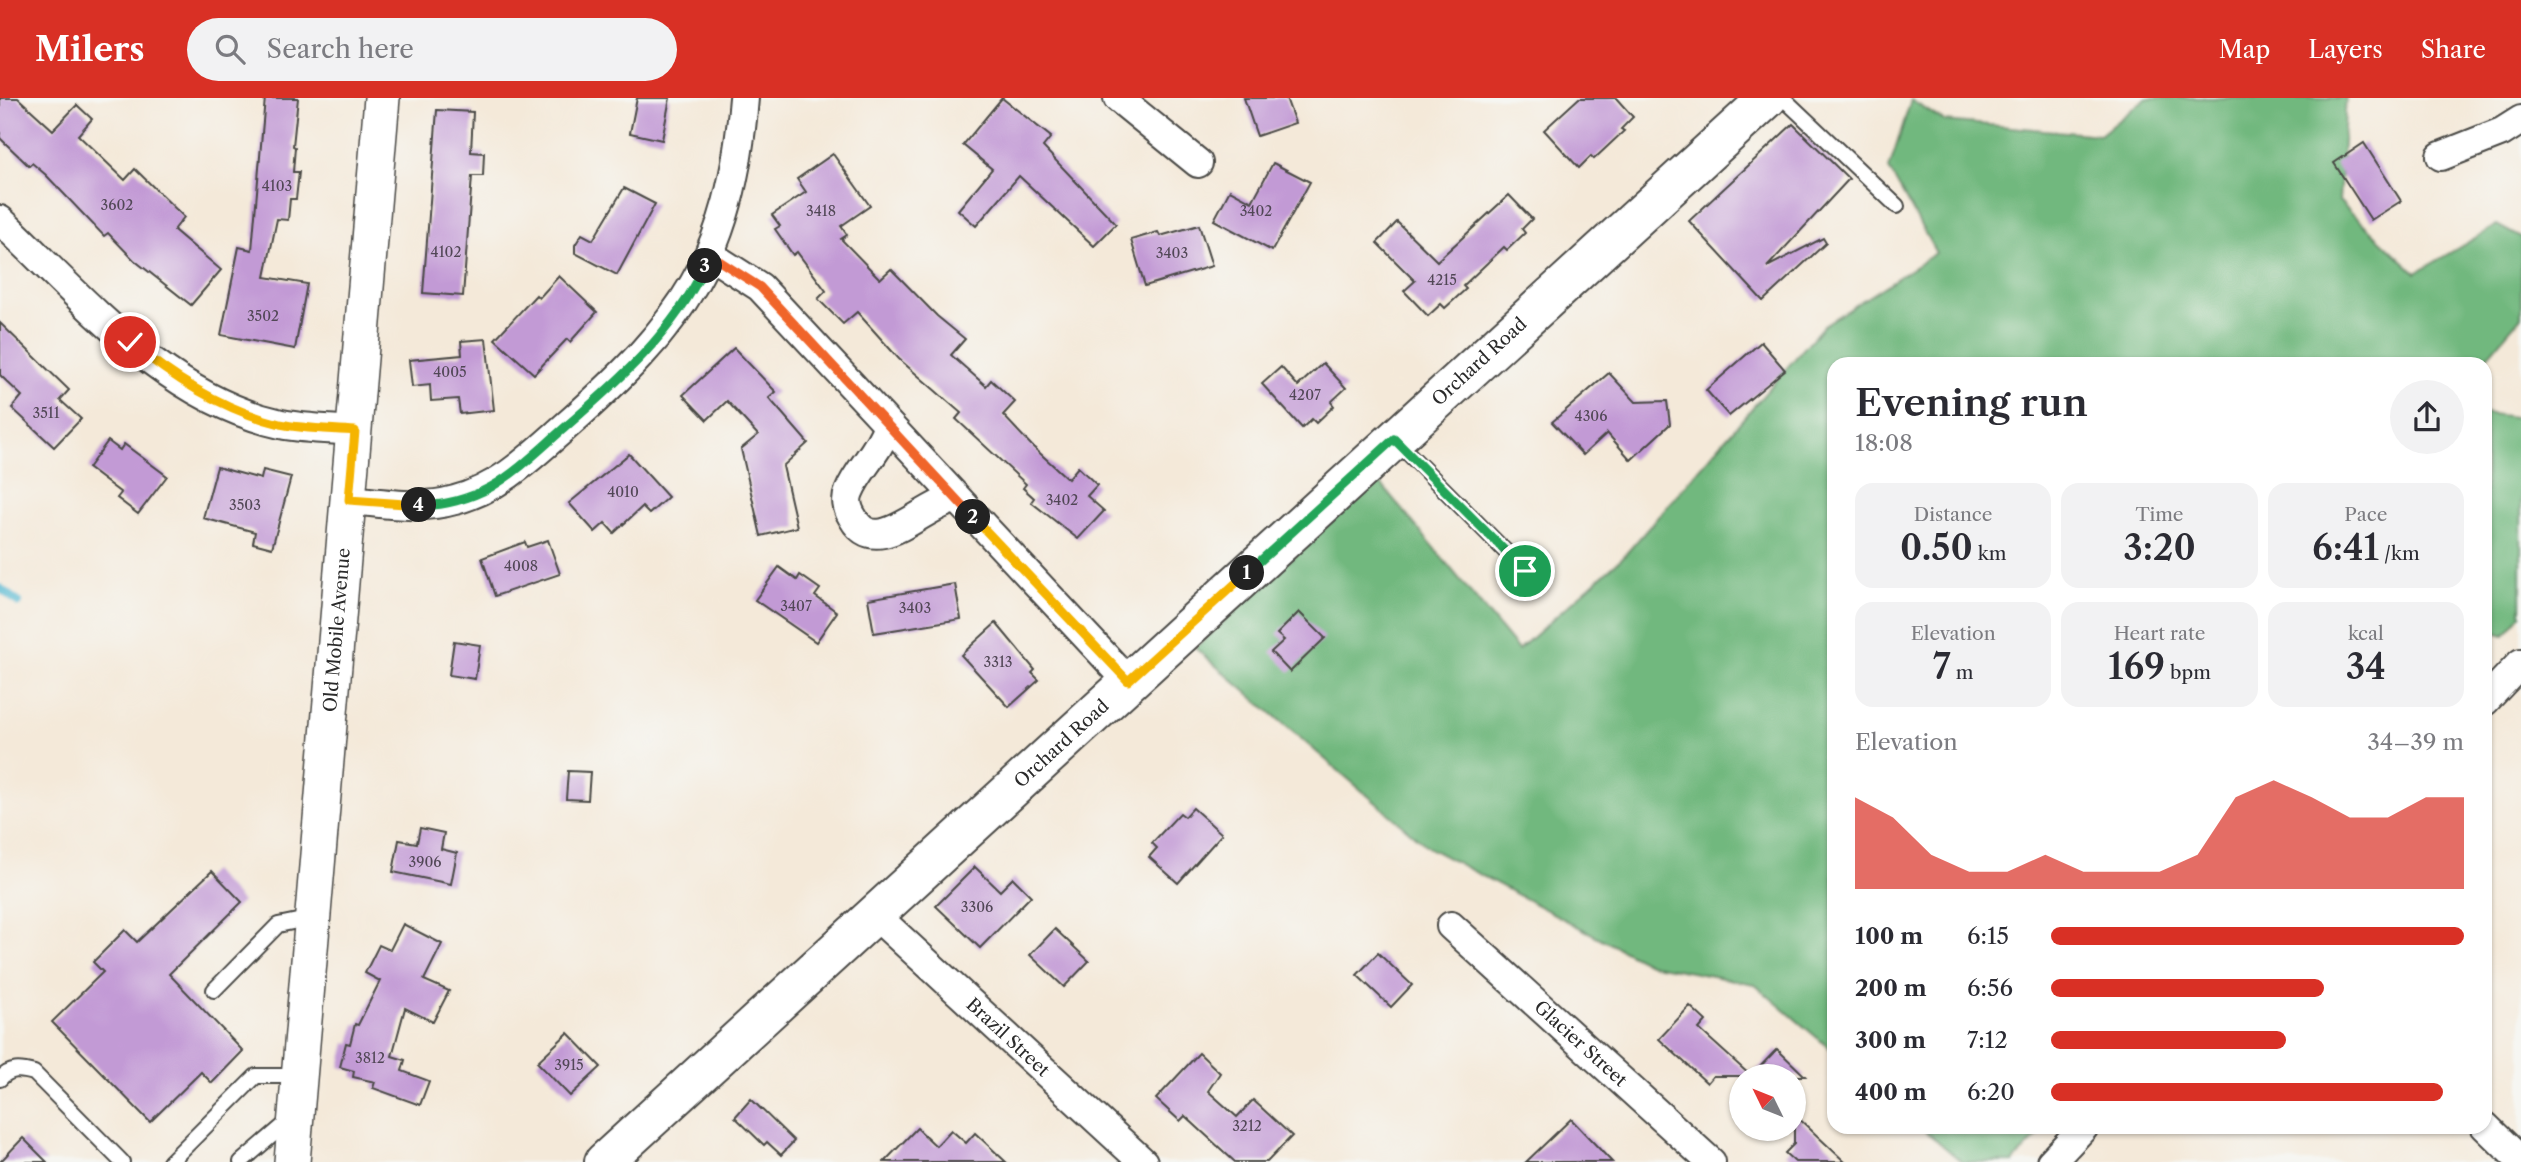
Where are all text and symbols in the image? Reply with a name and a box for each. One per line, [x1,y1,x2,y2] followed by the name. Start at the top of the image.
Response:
[187,18,677,81] search box
[35,29,145,70] text: Milers
[211,30,249,68] icon: search
[267,33,414,65] text: Search here
[2219,35,2270,64] text: Map
[2308,35,2383,64] text: Layers
[2421,35,2486,64] text: Share
[262,177,292,195] house number: 4103
[101,196,133,214] house number: 3602
[806,202,836,220] house number: 3418
[1240,202,1272,220] house number: 3402
[431,243,461,261] house number: 4102
[1156,244,1188,262] house number: 3403
[688,248,722,284] pin: 3
[699,254,710,277] text: 3
[1427,271,1457,289] house number: 4215
[247,307,279,325] house number: 3502
[100,312,160,372] pin
[1428,313,1531,411] street label: Orchard Road
[111,323,149,361] icon: check
[433,363,467,381] house number: 4005
[1855,379,2088,426] text: Evening run
[2390,380,2464,454] button: share
[1289,386,1321,404] house number: 4207
[32,404,60,422] house number: 3511
[1575,407,1607,425] house number: 4306
[1855,429,1913,457] text: 18:08
[607,483,639,501] house number: 4010
[402,488,436,522] pin: 4
[1046,491,1078,509] house number: 3402
[413,493,424,516] text: 4
[229,496,261,514] house number: 3503
[956,500,990,534] pin: 2
[1914,503,1992,526] text: Distance
[2135,503,2184,526] text: Time
[2344,503,2387,526] text: Pace
[967,505,978,528] text: 2
[1900,526,1973,569] text: 0.50
[2123,526,2196,569] text: 3:20
[2312,526,2379,569] text: 6:41
[1495,541,1555,601] pin
[1973,542,2006,565] text: km
[2379,542,2420,565] text: /km
[319,547,355,713] street label: Old Mobile Avenue
[1506,552,1544,590] icon: arrive
[1230,556,1264,590] pin: 1
[504,557,538,575] house number: 4008
[1242,561,1251,584] text: 1
[780,597,812,615] house number: 3407
[899,599,931,617] house number: 3403
[1911,622,1996,645] text: Elevation
[2114,622,2205,645] text: Heart rate
[2348,622,2384,645] text: kcal
[1933,645,1951,688] text: 7
[2108,645,2165,688] text: 169
[2346,645,2386,688] text: 34
[983,653,1013,671] house number: 3313
[1951,661,1974,684] text: m
[2165,661,2211,684] text: bpm
[1010,695,1113,792] street label: Orchard Road
[1855,728,1958,756] text: Elevation
[2367,728,2464,756] text: 34–39 m
[409,853,441,871] house number: 3906
[961,898,993,916] house number: 3306
[1855,922,1923,950] text: 100 m
[1967,922,2009,950] text: 6:15
[1855,974,1927,1002] text: 200 m
[1967,974,2013,1002] text: 6:56
[962,994,1055,1082] street label: Brazil Street
[1530,996,1632,1092] street label: Glacier Street
[1855,1026,1926,1054] text: 300 m
[1967,1026,2008,1054] text: 7:12
[355,1049,385,1067] house number: 3812
[554,1056,584,1074] house number: 3915
[1729,1064,1806,1141] north arrow
[1729,1064,1806,1141] map controls
[1855,1078,1927,1106] text: 400 m
[1967,1078,2015,1106] text: 6:20
[1232,1117,1262,1135] house number: 3212

